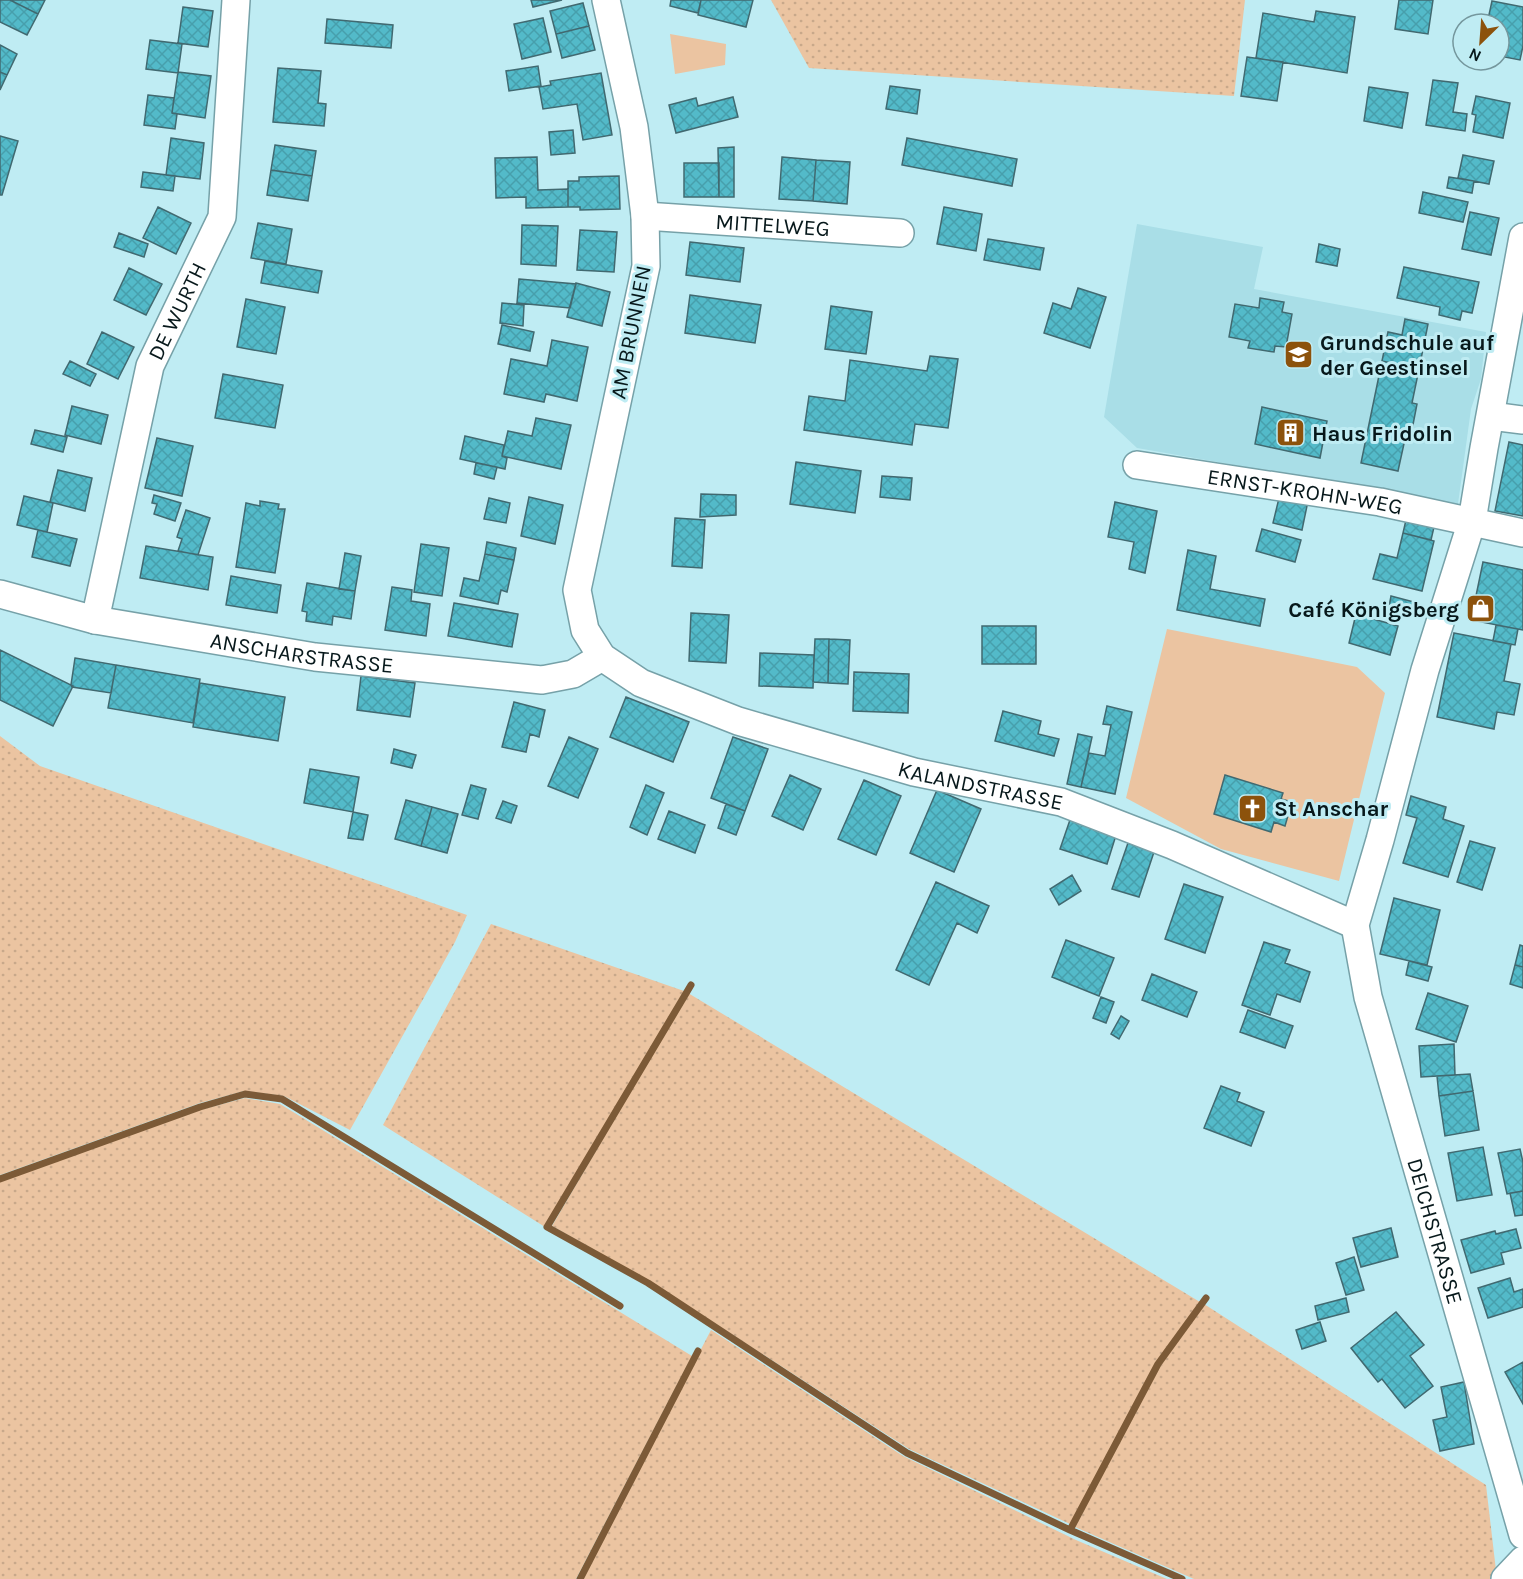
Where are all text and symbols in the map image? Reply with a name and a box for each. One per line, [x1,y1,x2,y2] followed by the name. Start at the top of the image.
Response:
[1451,12,1511,72] north arrow
[1466,44,1484,66] text: N
[714,209,831,242] street label: MITTELWEG
[143,258,212,365] street label: DE WURTH
[605,263,657,401] street label: AM BRUNNEN
[1320,330,1495,381] place label: Grundschule auf der Geestinsel
[1283,339,1315,371] school or university icon: Grundschule auf der Geestinsel
[1275,417,1307,449] building icon: Haus Fridolin
[1312,421,1453,447] place label: Haus Fridolin
[1205,464,1405,521] street label: ERNST-KROHN-WEG
[1464,593,1496,625] shop icon: Café Königsberg
[1288,597,1459,623] place label: Café Königsberg
[208,628,395,679] street label: ANSCHARSTRASSE
[895,756,1065,816] street label: KALANDSTRASSE
[1237,792,1269,824] church icon: St Anschar
[1274,796,1389,822] place label: St Anschar
[1401,1155,1468,1307] street label: DEICHSTRASSE

